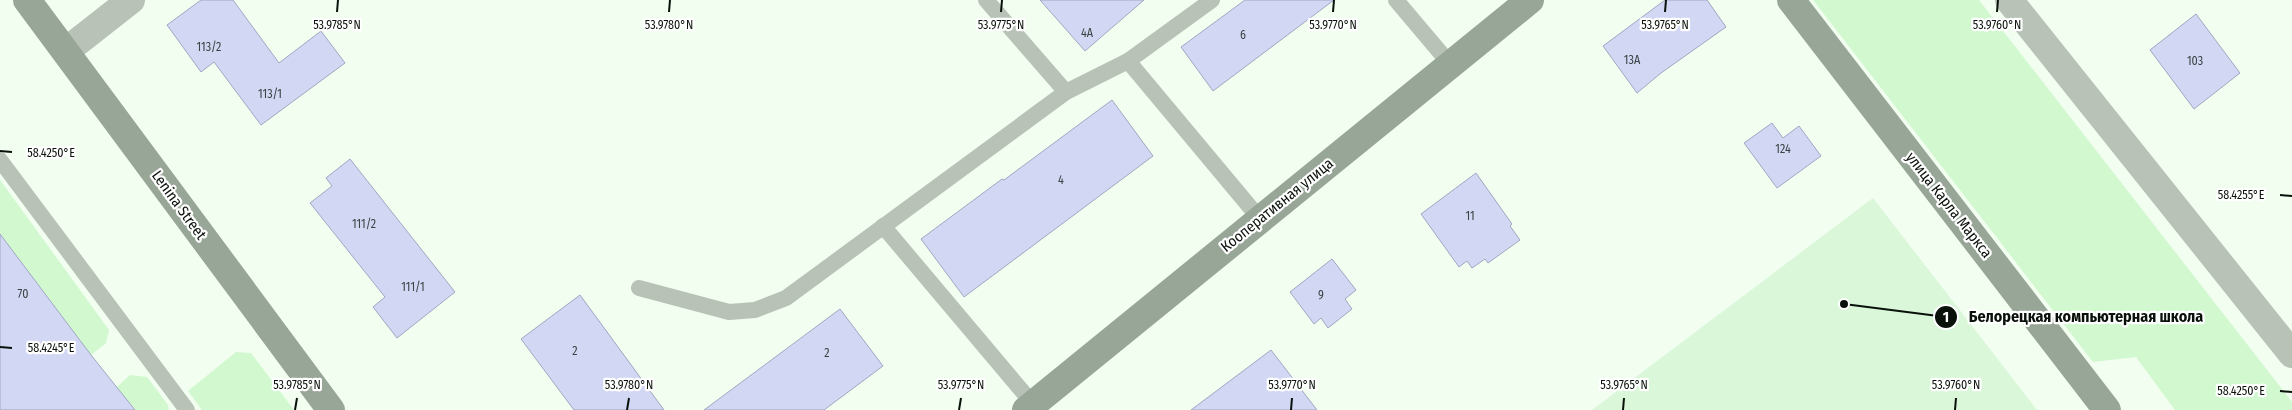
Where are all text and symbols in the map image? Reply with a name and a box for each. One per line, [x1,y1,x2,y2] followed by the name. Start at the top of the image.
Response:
[313,18,361,32] text: 53.9785°N
[645,18,693,32] text: 53.9780°N
[978,18,1024,32] text: 53.9775°N
[1309,18,1357,32] text: 53.9770°N
[1641,18,1689,32] text: 53.9765°N
[1973,18,2021,32] text: 53.9760°N
[1081,26,1094,40] house number: 4А
[1240,28,1246,42] house number: 6
[197,40,221,54] house number: 113/2
[1624,53,1641,67] house number: 13А
[2187,54,2203,68] house number: 103
[258,87,282,101] house number: 113/1
[1775,142,1791,156] house number: 124
[27,146,75,160] text: 58.4250°E
[1902,149,1996,261] street label: улица Карла Маркса
[1217,154,1337,256] street label: Кооперативная улица
[148,167,210,243] street label: Lenina Street
[1058,173,1064,187] house number: 4
[2218,188,2265,202] text: 58.4255°E
[1465,209,1475,223] house number: 11
[352,217,376,231] house number: 111/2
[401,280,425,294] house number: 111/1
[18,287,28,301] house number: 70
[1318,288,1324,302] house number: 9
[1934,301,2213,332] callout: Белорецкая компьютерная школа
[1969,307,2203,326] text: Белорецкая компьютерная школа
[1943,308,1949,326] text: 1
[28,341,75,355] text: 58.4245°E
[572,344,578,358] house number: 2
[824,346,830,360] house number: 2
[273,378,321,392] text: 53.9785°N
[605,378,653,392] text: 53.9780°N
[938,378,984,392] text: 53.9775°N
[1268,378,1316,392] text: 53.9770°N
[1600,378,1648,392] text: 53.9765°N
[1932,378,1980,392] text: 53.9760°N
[2217,384,2265,398] text: 58.4250°E

